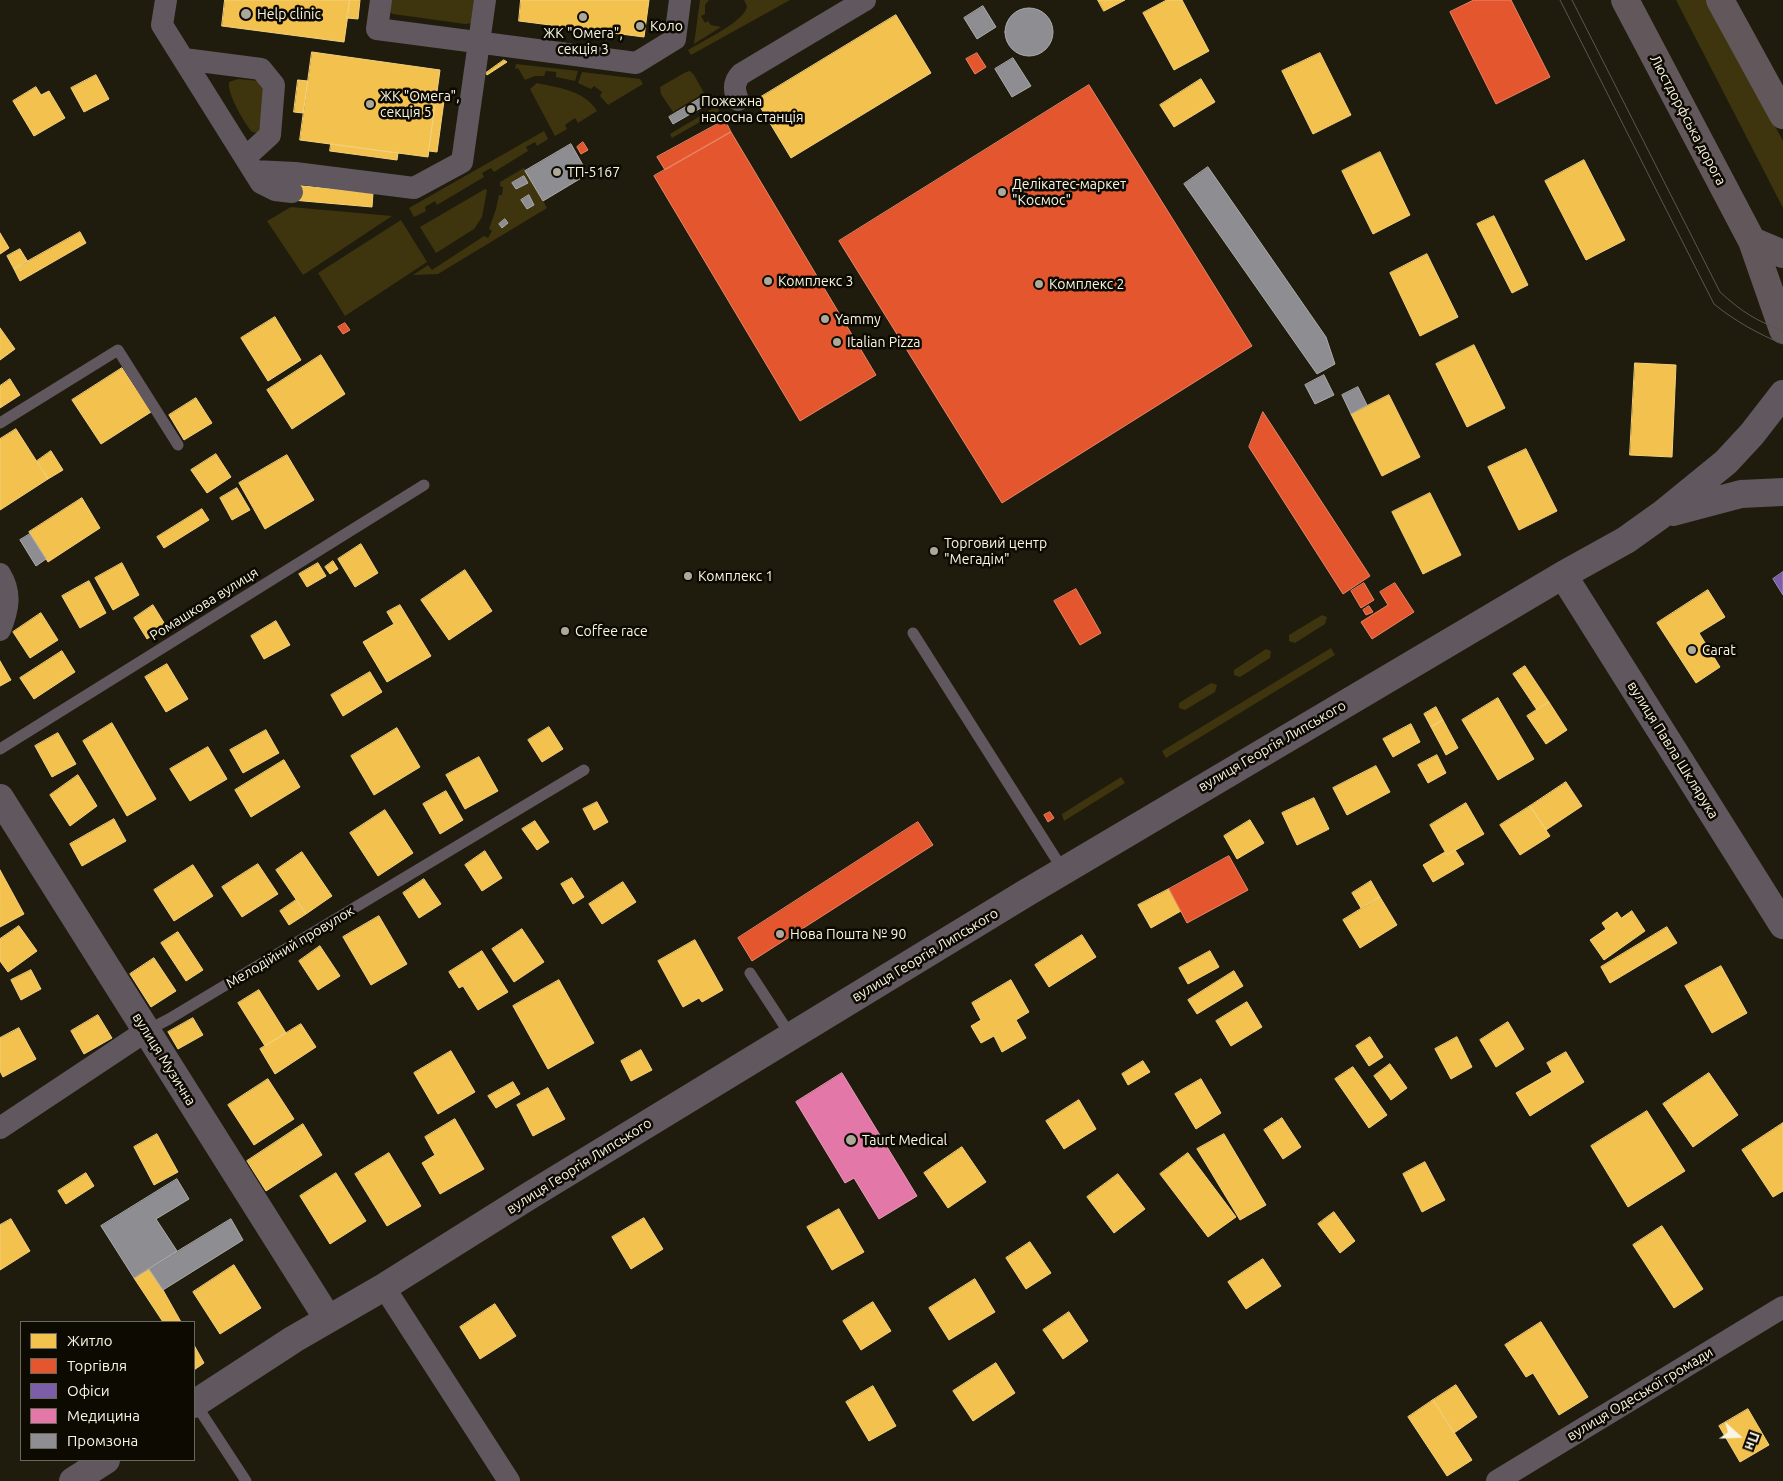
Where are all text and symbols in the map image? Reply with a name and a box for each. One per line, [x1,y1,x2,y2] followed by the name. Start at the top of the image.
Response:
[257,6,321,22] place label: Help clinic
[239,7,253,21] marker: Help clinic
[577,11,589,23] marker: ЖК "Омега", секція 3
[650,18,683,34] place label: Коло
[634,20,646,32] marker: Коло
[543,25,623,58] place label: ЖК "Омега", секція 3
[1646,52,1730,188] street label: Люстдорфська дорога
[380,88,460,120] place label: ЖК "Омега", секція 5
[701,93,803,125] place label: Пожежна насосна станція
[364,98,376,110] marker: ЖК "Омега", секція 5
[685,103,697,115] marker: Пожежна насосна станція
[567,164,620,180] place label: ТП-5167
[551,166,563,178] marker: ТП-5167
[1012,176,1126,208] place label: Делікатес-маркет "Космос"
[996,186,1008,198] marker: Делікатес-маркет "Космос"
[778,273,853,289] place label: Комплекс 3
[762,275,774,287] marker: Комплекс 3
[1049,276,1124,292] place label: Комплекс 2
[1033,278,1045,290] marker: Комплекс 2
[835,311,881,327] place label: Yammy
[819,313,831,325] marker: Yammy
[847,334,921,350] place label: Italian Pizza
[831,336,843,348] marker: Italian Pizza
[944,535,1047,568] place label: Торговий центр "Мегадім"
[928,545,940,557] marker: Торговий центр "Мегадім"
[147,564,261,644] street label: Ромашкова вулиця
[698,568,773,584] place label: Комплекс 1
[682,570,694,582] marker: Комплекс 1
[575,623,648,639] place label: Coffee race
[559,625,571,637] marker: Coffee race
[1702,642,1736,658] place label: Carat
[1686,644,1698,656] marker: Carat
[1624,678,1722,822] street label: вулиця Павла Шклярука
[1195,697,1349,795] street label: вулиця Георгія Липського
[223,902,357,992] street label: Мелодійний провулок
[849,905,1001,1005] street label: вулиця Георгія Липського
[790,926,906,942] place label: Нова Пошта № 90
[774,928,786,940] marker: Нова Пошта № 90
[129,1010,199,1108] street label: вулиця Музична
[503,1114,655,1218] street label: вулиця Георгія Липського
[862,1132,947,1148] place label: Taurt Medical
[844,1133,858,1147] marker: Taurt Medical
[20,1321,195,1461] legend
[67,1332,113,1349] text: Житло
[1564,1344,1716,1444] street label: вулиця Одеської громади
[67,1357,127,1374] text: Торгівля
[67,1382,110,1399] text: Офіси
[67,1407,140,1424] text: Медицина
[1713,1411,1763,1461] north arrow
[1741,1430,1763,1452] text: Пн
[67,1432,138,1449] text: Промзона

